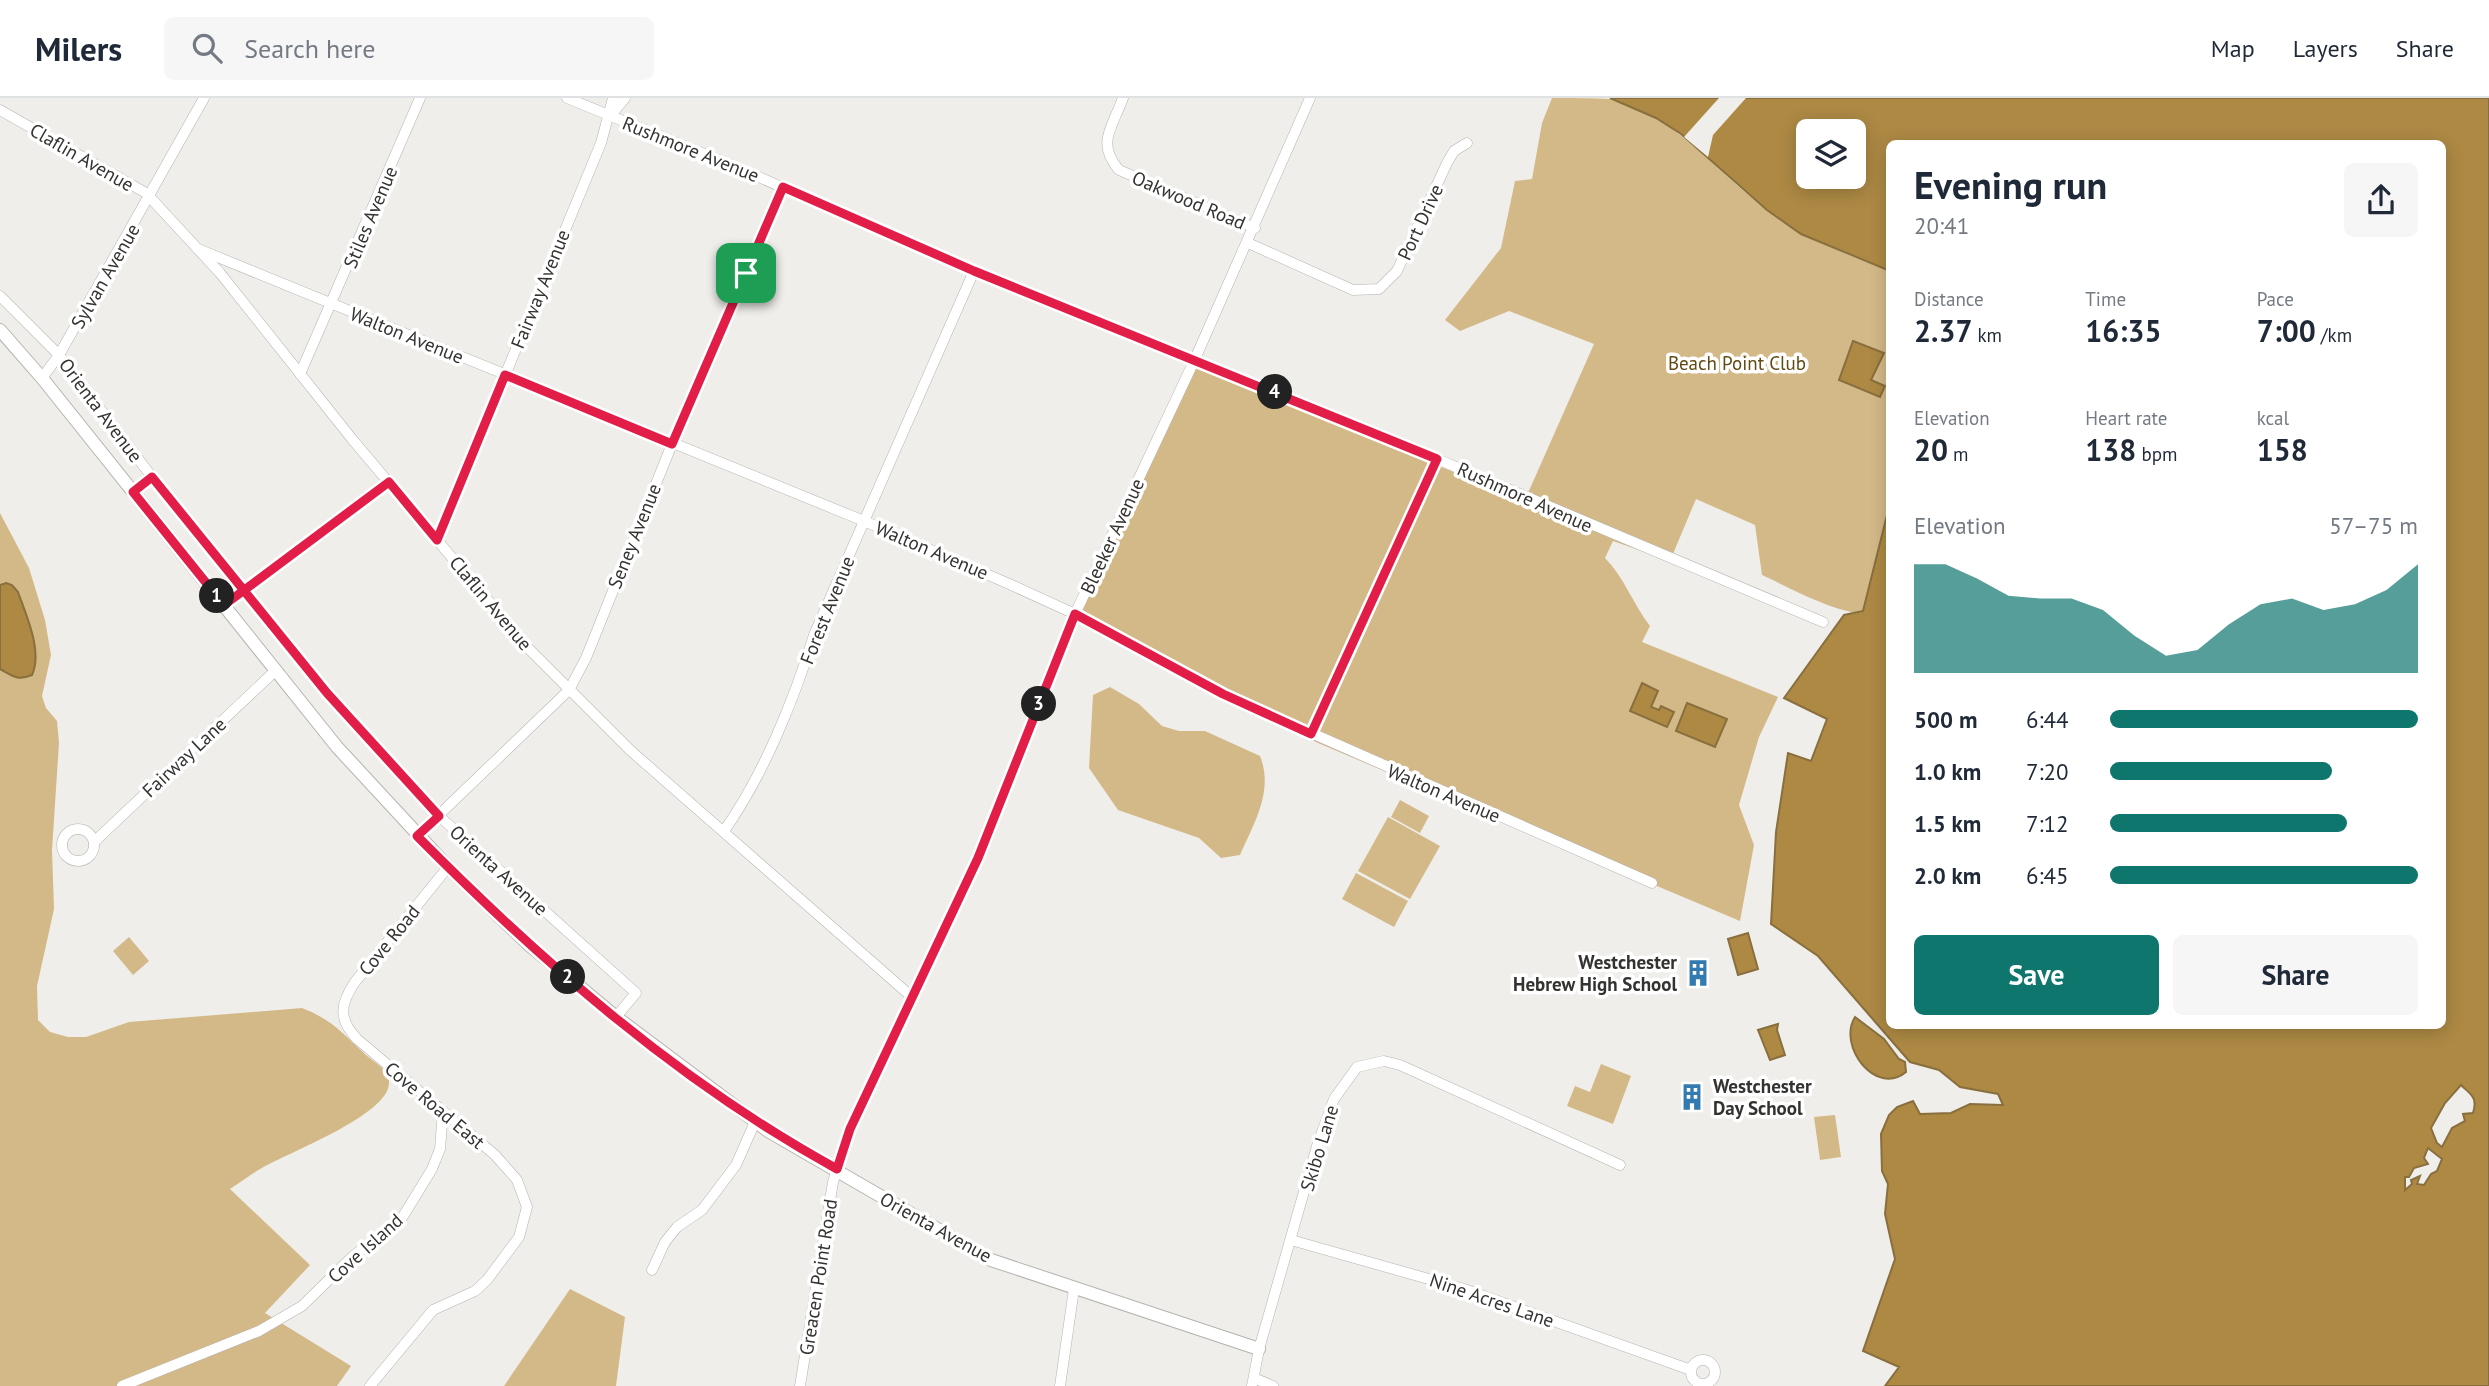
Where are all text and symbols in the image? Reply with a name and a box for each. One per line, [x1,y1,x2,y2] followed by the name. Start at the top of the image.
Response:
[164,17,654,80] search box
[35,27,122,70] text: Milers
[188,29,226,67] icon: search
[244,32,375,65] text: Search here
[2211,33,2255,64] text: Map
[2293,33,2358,64] text: Layers
[2396,33,2454,64] text: Share
[619,111,763,187] street label: Rushmore Avenue
[26,118,138,196] street label: Claflin Avenue
[1796,119,1866,189] map controls
[1796,119,1866,189] button: layers
[1914,160,2107,209] text: Evening run
[338,162,402,272] street label: Stiles Avenue
[2344,163,2418,237] button: share
[1129,165,1249,235] street label: Oakwood Road
[1392,180,1448,264] street label: Port Drive
[1914,211,1969,240] text: 20:41
[65,219,145,333] street label: Sylvan Avenue
[505,226,575,352] street label: Fairway Avenue
[716,243,776,303] pin
[727,254,765,292] icon: arrive
[1914,287,1984,311] text: Distance
[2085,287,2126,311] text: Time
[2257,287,2294,311] text: Pace
[347,301,467,369] street label: Walton Avenue
[1914,311,1972,350] text: 2.37
[2085,311,2161,350] text: 16:35
[2257,311,2316,350] text: 7:00
[1972,323,2002,347] text: km
[2316,323,2352,347] text: /km
[1668,351,1806,375] park label: Beach Point Club
[54,353,148,467] street label: Orienta Avenue
[1258,374,1292,410] pin: 4
[1269,379,1280,403] text: 4
[1914,406,1990,430] text: Elevation
[2085,406,2167,430] text: Heart rate
[2257,406,2289,430] text: kcal
[1914,430,1948,469] text: 20
[2085,430,2136,469] text: 138
[2257,430,2308,469] text: 158
[1948,442,1969,466] text: m
[2136,442,2177,466] text: bpm
[1454,456,1596,538] street label: Rushmore Avenue
[1075,474,1149,598] street label: Bleeker Avenue
[602,480,666,592] street label: Seney Avenue
[1914,511,2006,540] text: Elevation
[2329,511,2418,540] text: 57–75 m
[872,515,992,585] street label: Walton Avenue
[444,551,538,655] street label: Claflin Avenue
[794,552,860,668] street label: Forest Avenue
[200,578,234,614] pin: 1
[211,583,222,607] text: 1
[1021,686,1056,722] pin: 3
[1033,691,1044,715] text: 3
[1914,705,1977,734] text: 500 m
[2026,705,2069,734] text: 6:44
[137,712,231,802] street label: Fairway Lane
[1914,757,1981,786] text: 1.0 km
[2026,757,2069,786] text: 7:20
[1384,758,1504,828] street label: Walton Avenue
[1914,809,1981,838] text: 1.5 km
[2026,809,2069,838] text: 7:12
[445,820,553,920] street label: Orienta Avenue
[1914,861,1981,890] text: 2.0 km
[2026,861,2069,890] text: 6:45
[353,900,425,980] street label: Cove Road
[1914,935,2159,1015] button: Save
[2173,935,2418,1015] button: Share
[1513,950,1677,996] place label: Westchester Hebrew High School
[1683,958,1713,988] building icon: Westchester Hebrew High School
[550,960,586,994] pin: 2
[562,964,573,988] text: 2
[380,1056,490,1154] street label: Cove Road East
[1713,1074,1812,1120] place label: Westchester Day School
[1677,1082,1707,1112] building icon: Westchester Day School
[1295,1102,1343,1194] street label: Skibo Lane
[876,1186,996,1268] street label: Orienta Avenue
[794,1197,842,1357] street label: Greacen Point Road
[322,1208,408,1288] street label: Cove Island
[1427,1268,1557,1332] street label: Nine Acres Lane

